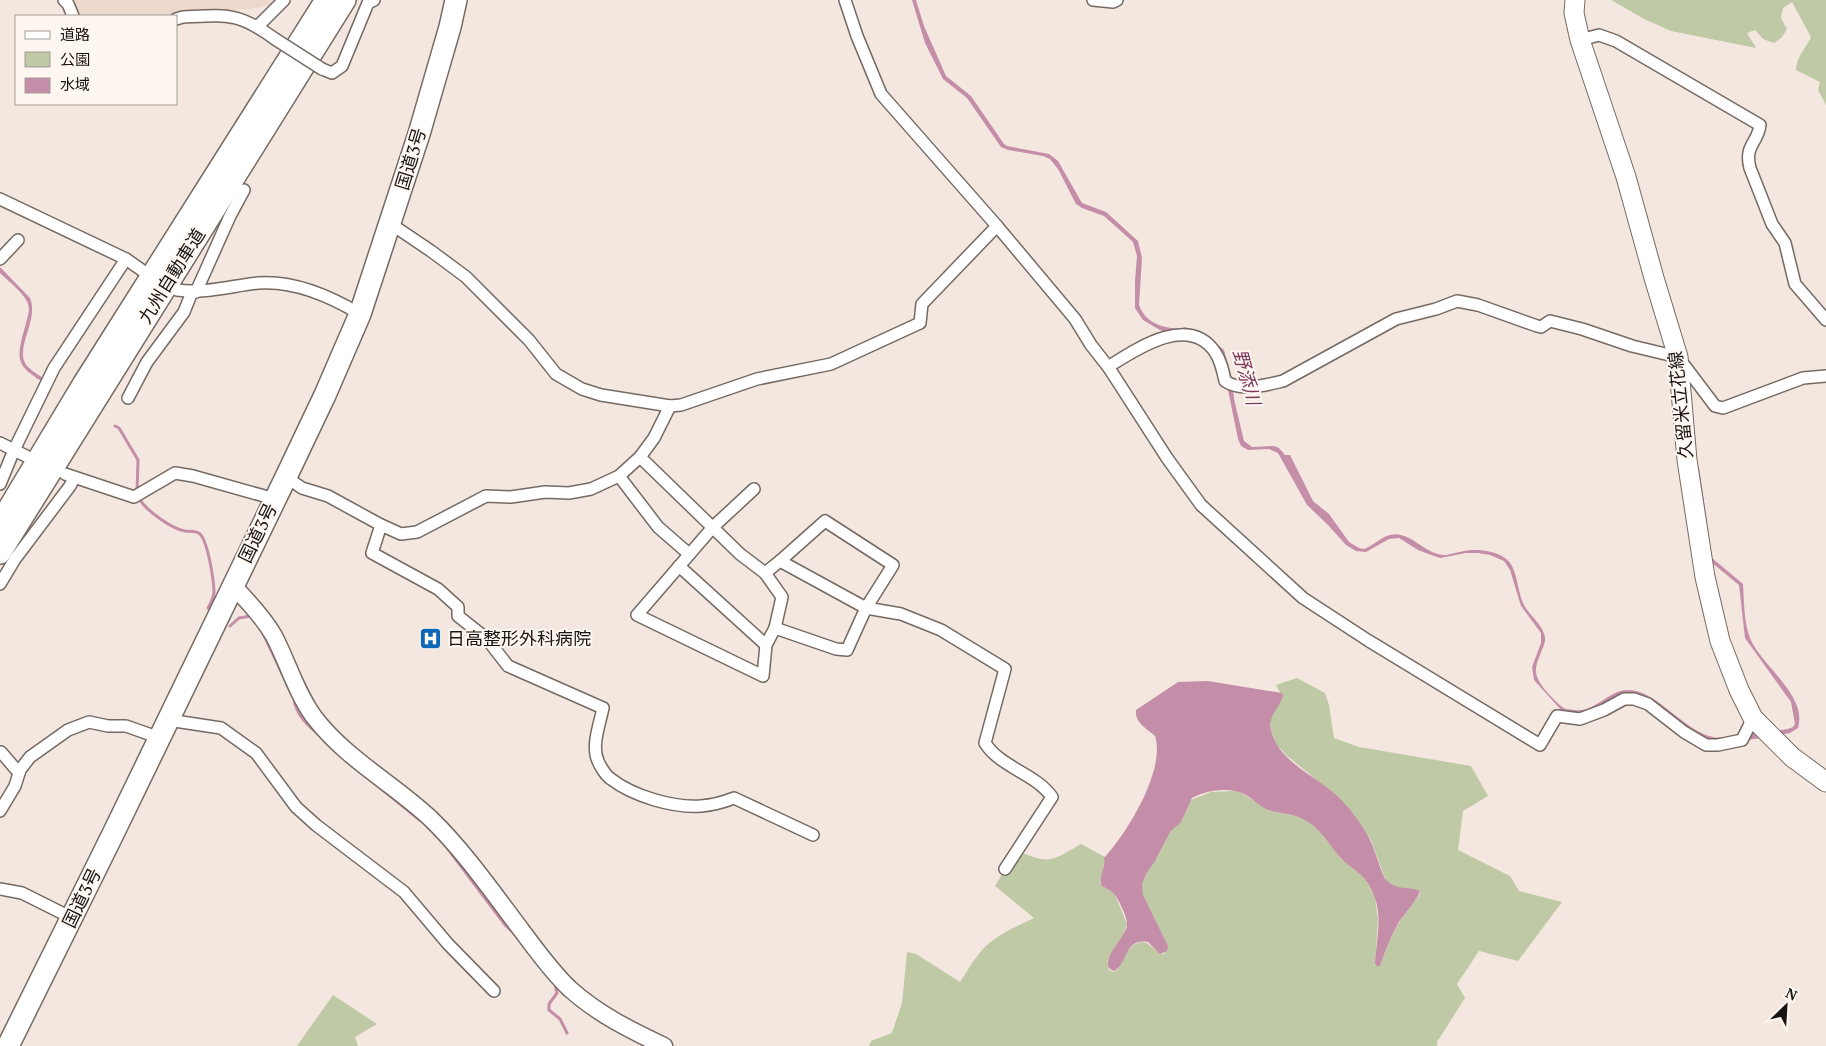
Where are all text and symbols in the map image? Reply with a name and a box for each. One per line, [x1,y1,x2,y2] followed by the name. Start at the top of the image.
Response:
[15,15,178,105] legend
[60,24,90,44] text: 道路
[60,49,90,69] text: 公園
[60,74,90,94] text: 水域
[389,125,431,193] street label: 国道3号
[132,223,210,328] street label: 九州自動車道
[1228,346,1267,410] water label: 野添川
[1662,350,1698,460] street label: 久留米立花線
[232,499,282,566] street label: 国道3号
[447,626,591,650] place label: 日高整形外科病院
[419,627,443,651] hospital icon: 日高整形外科病院
[56,864,106,931] street label: 国道3号
[1761,981,1811,1031] north arrow
[1783,983,1801,1005] text: N

